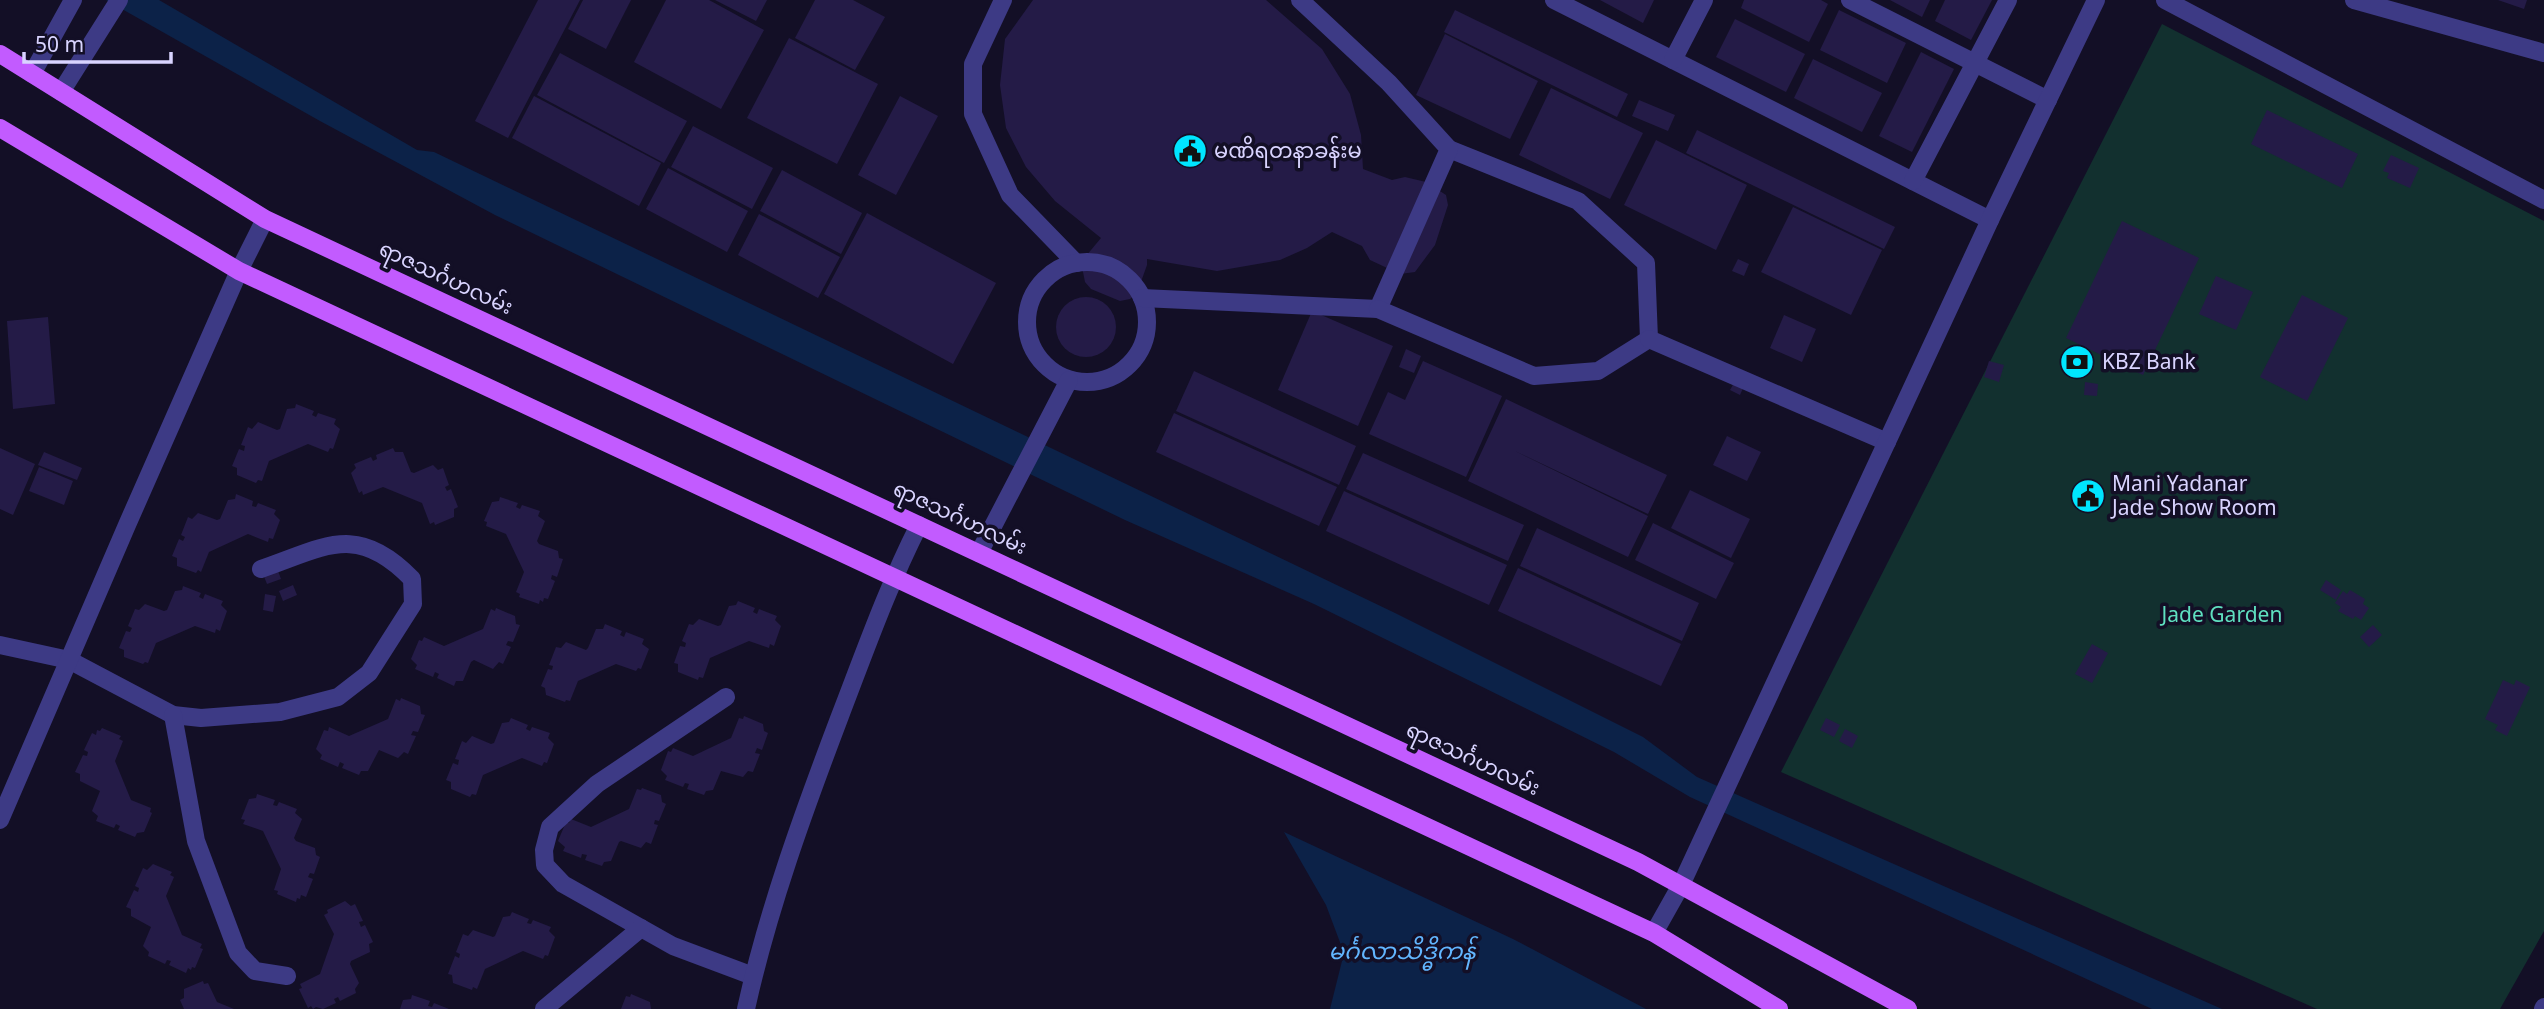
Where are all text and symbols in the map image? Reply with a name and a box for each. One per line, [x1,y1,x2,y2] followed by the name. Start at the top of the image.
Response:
[24,21,172,65] scale bar
[35,30,84,58] text: 50 m
[1171,132,1209,170] public building icon: မဏိရတနာခန်းမ
[1214,135,1362,168] place label: မဏိရတနာခန်းမ
[373,233,518,324] street label: ရာဇသင်္ဂဟလမ်း
[2058,343,2096,381] bank icon: KBZ Bank
[2102,347,2197,375] place label: KBZ Bank
[2110,469,2277,521] place label: Mani Yadanar Jade Show Room
[887,473,1032,564] street label: ရာဇသင်္ဂဟလမ်း
[2069,477,2107,515] public building icon: Mani Yadanar Jade Show Room
[2160,600,2282,628] park label: Jade Garden
[1400,714,1545,805] street label: ရာဇသင်္ဂဟလမ်း
[1329,934,1478,971] water label: မင်္ဂလာသိဒ္ဓိကန်

